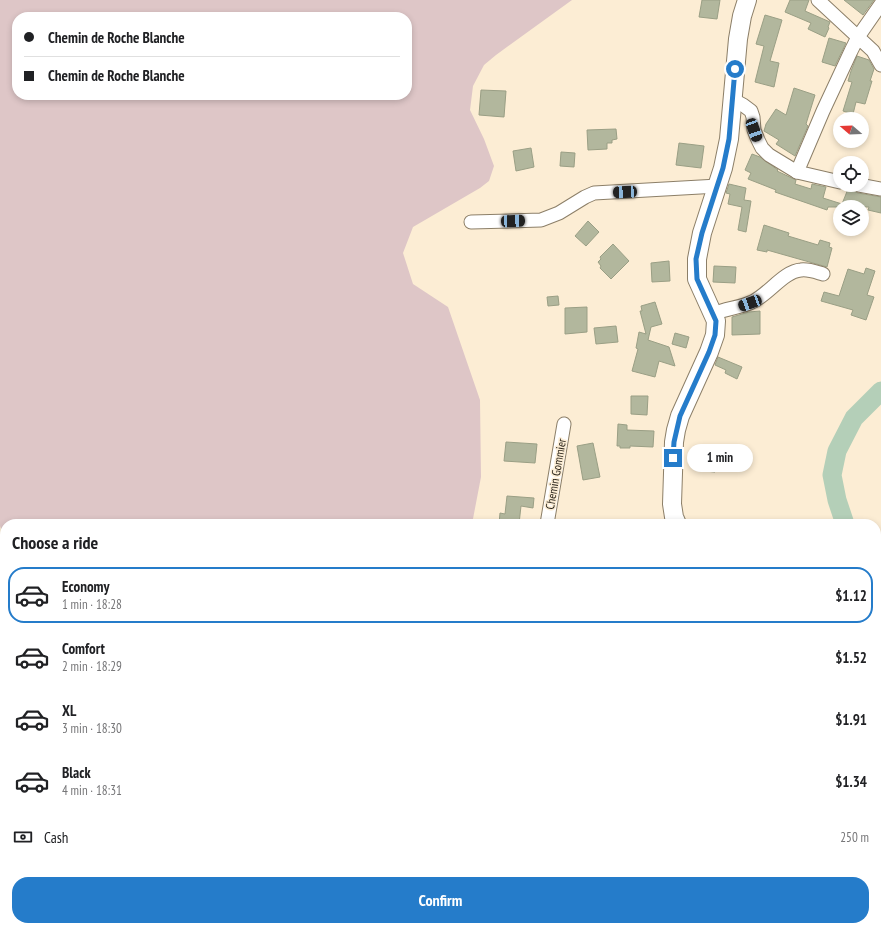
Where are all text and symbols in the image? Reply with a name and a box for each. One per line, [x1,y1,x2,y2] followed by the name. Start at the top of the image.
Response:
[48,28,185,47] text: Chemin de Roche Blanche
[726,60,744,78] route start
[48,66,185,85] text: Chemin de Roche Blanche
[833,112,869,148] north arrow
[833,112,869,236] map controls
[744,117,764,143] car
[833,156,869,192] button: locate
[613,185,637,199] car
[833,200,869,236] button: layers
[501,215,525,227] car
[737,293,763,313] car
[542,437,569,510] street label: Chemin Gommier
[687,444,753,472] callout: 1 min
[664,449,682,467] route end
[707,449,733,466] text: 1 min
[12,531,98,554] text: Choose a ride
[14,577,50,613] icon: car
[62,577,110,596] text: Economy
[835,586,867,605] text: $1.12
[62,596,122,613] text: 1 min · 18:28
[14,639,50,675] icon: car
[62,639,105,658] text: Comfort
[835,648,867,667] text: $1.52
[62,658,122,675] text: 2 min · 18:29
[14,701,50,737] icon: car
[62,701,76,720] text: XL
[835,710,867,729] text: $1.91
[62,720,122,737] text: 3 min · 18:30
[14,763,50,799] icon: car
[62,763,91,782] text: Black
[835,772,867,791] text: $1.34
[62,782,122,799] text: 4 min · 18:31
[12,826,34,848] icon: cash
[44,828,68,847] text: Cash
[840,829,869,846] text: 250 m
[12,877,869,923] button: Confirm

